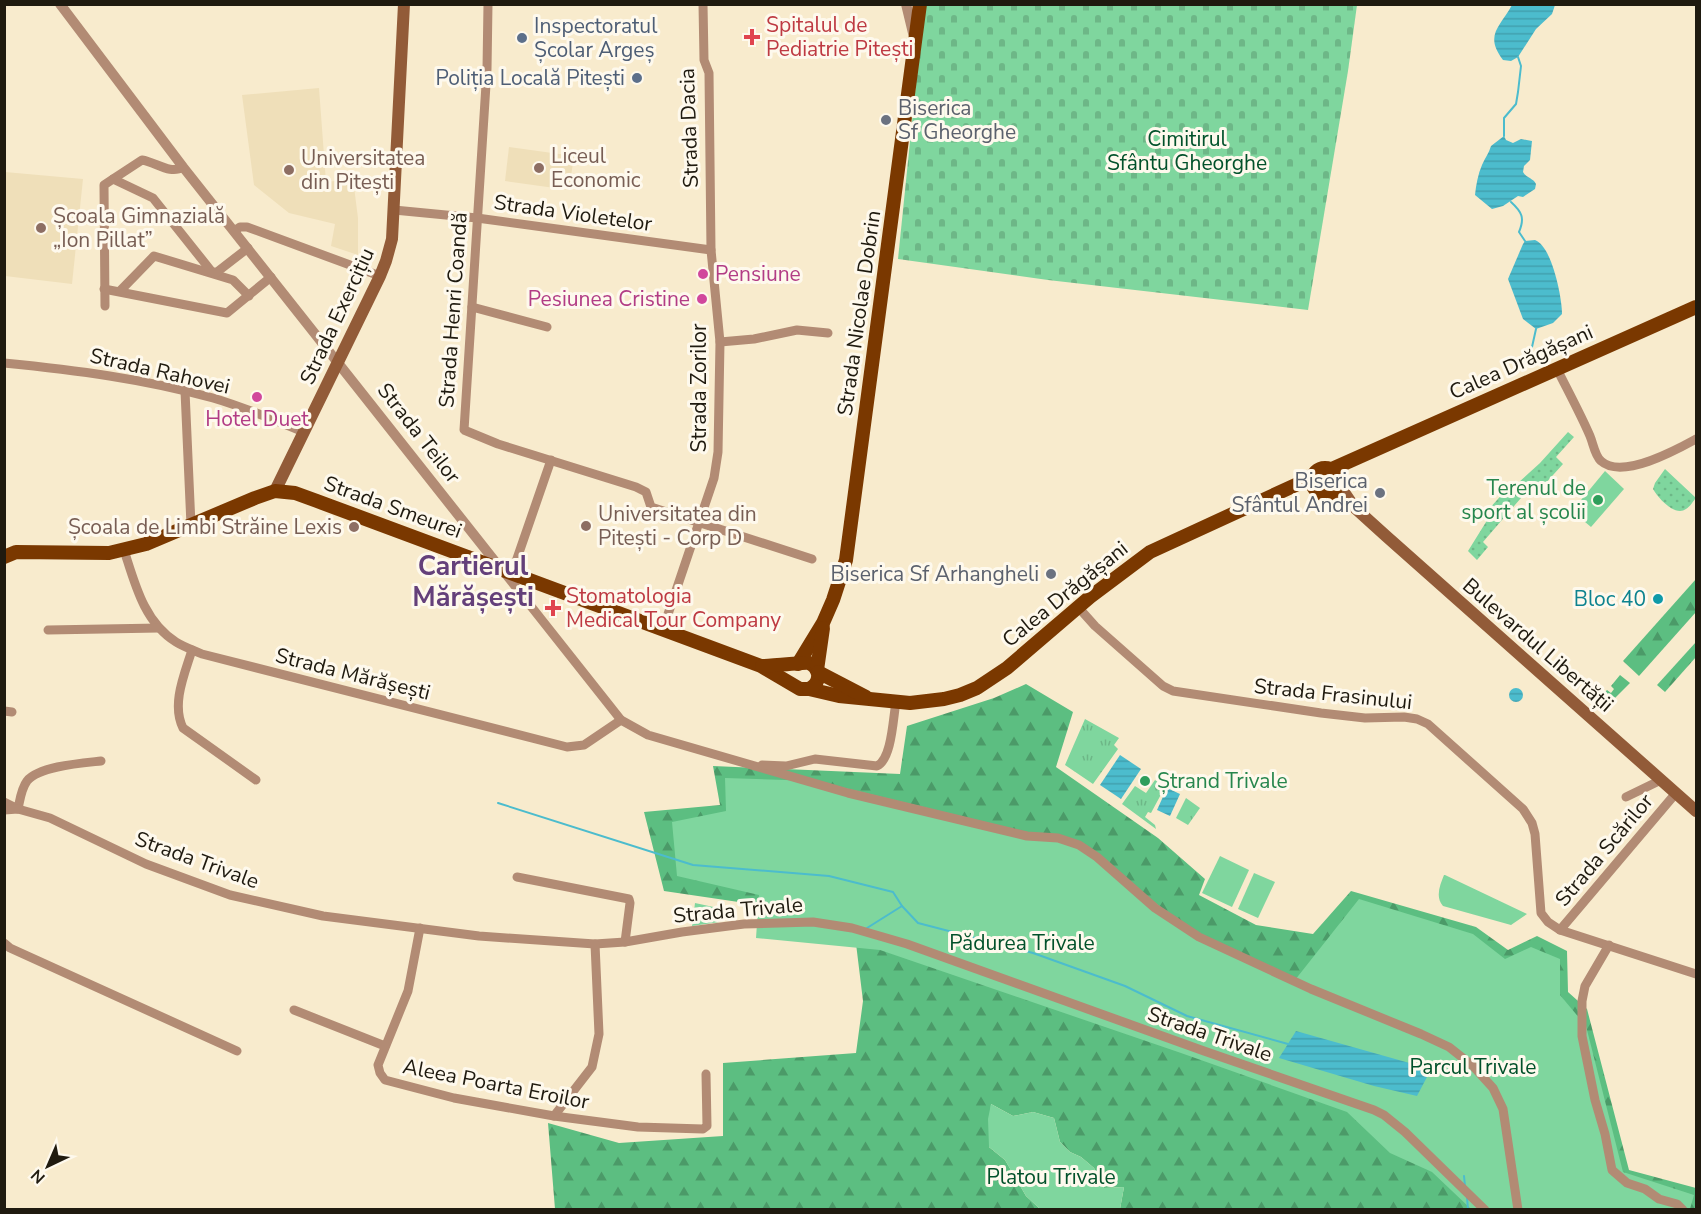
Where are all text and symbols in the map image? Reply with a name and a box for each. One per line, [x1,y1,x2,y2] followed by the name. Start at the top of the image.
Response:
[766,11,913,63] place label: Spitalul de Pediatrie Pitești
[534,12,658,64] place label: Inspectoratul Școlar Argeș
[743,28,761,46] marker: Spitalul de Pediatrie Pitești
[515,31,529,45] marker: Inspectoratul Școlar Argeș
[435,64,625,92] place label: Poliția Locală Pitești
[673,68,705,188] street label: Strada Dacia
[630,71,644,85] marker: Poliția Locală Pitești
[898,94,1016,146] place label: Biserica Sf Gheorghe
[879,113,893,127] marker: Biserica Sf Gheorghe
[1107,125,1267,177] park label: Cimitirul Sfântu Gheorghe
[551,142,641,194] place label: Liceul Economic
[301,144,425,196] place label: Universitatea din Pitești
[532,161,546,175] marker: Liceul Economic
[282,163,296,177] marker: Universitatea din Pitești
[492,188,654,238] street label: Strada Violetelor
[53,202,225,254] place label: Școala Gimnazială „Ion Pillat”
[831,209,887,417] street label: Strada Nicolae Dobrin
[432,211,474,409] street label: Strada Henri Coandă
[34,221,48,235] marker: Școala Gimnazială „Ion Pillat”
[293,243,381,389] street label: Strada Exercițiu
[715,260,801,288] place label: Pensiune
[696,267,710,281] marker: Pensiune
[528,285,690,313] place label: Pesiunea Cristine
[695,292,709,306] marker: Pesiunea Cristine
[1445,318,1597,406] street label: Calea Drăgășani
[685,323,713,452] street label: Strada Zorilor
[87,341,233,401] street label: Strada Rahovei
[371,377,467,489] street label: Strada Teilor
[250,390,264,404] marker: Hotel Duet
[205,405,309,433] place label: Hotel Duet
[1232,467,1368,519] place label: Biserica Sfântul Andrei
[320,469,466,545] street label: Strada Smeurei
[1461,474,1586,526] place label: Terenul de sport al școlii
[1373,486,1387,500] marker: Biserica Sfântul Andrei
[1591,493,1605,507] marker: Terenul de sport al școlii
[598,500,757,552] place label: Universitatea din Pitești - Corp D
[68,513,342,541] place label: Școala de Limbi Străine Lexis
[579,519,593,533] marker: Universitatea din Pitești - Corp D
[347,520,361,534] marker: Școala de Limbi Străine Lexis
[996,535,1134,653] street label: Calea Drăgășani
[412,548,534,616] district label: Cartierul Mărășești
[831,560,1039,588] place label: Biserica Sf Arhangheli
[1044,567,1058,581] marker: Biserica Sf Arhangheli
[1457,572,1619,718] street label: Bulevardul Libertății
[566,582,781,634] place label: Stomatologia Medical Tour Company
[1574,585,1646,613] place label: Bloc 40
[1651,592,1665,606] marker: Bloc 40
[544,599,562,617] marker: Stomatologia Medical Tour Company
[273,641,433,707] street label: Strada Mărășești
[1253,672,1413,716] street label: Strada Frasinului
[1157,767,1288,795] place label: Ștrand Trivale
[1138,774,1152,788] marker: Ștrand Trivale
[1549,787,1660,912] street label: Strada Scărilor
[131,825,263,895] street label: Strada Trivale
[672,890,804,930] street label: Strada Trivale
[949,929,1095,957] park label: Pădurea Trivale
[1144,1000,1276,1068] street label: Strada Trivale
[400,1052,592,1116] street label: Aleea Poarta Eroilor
[1410,1053,1536,1081] park label: Parcul Trivale
[18,1136,78,1196] north arrow
[986,1163,1116,1191] park label: Platou Trivale
[26,1164,50,1188] text: N

